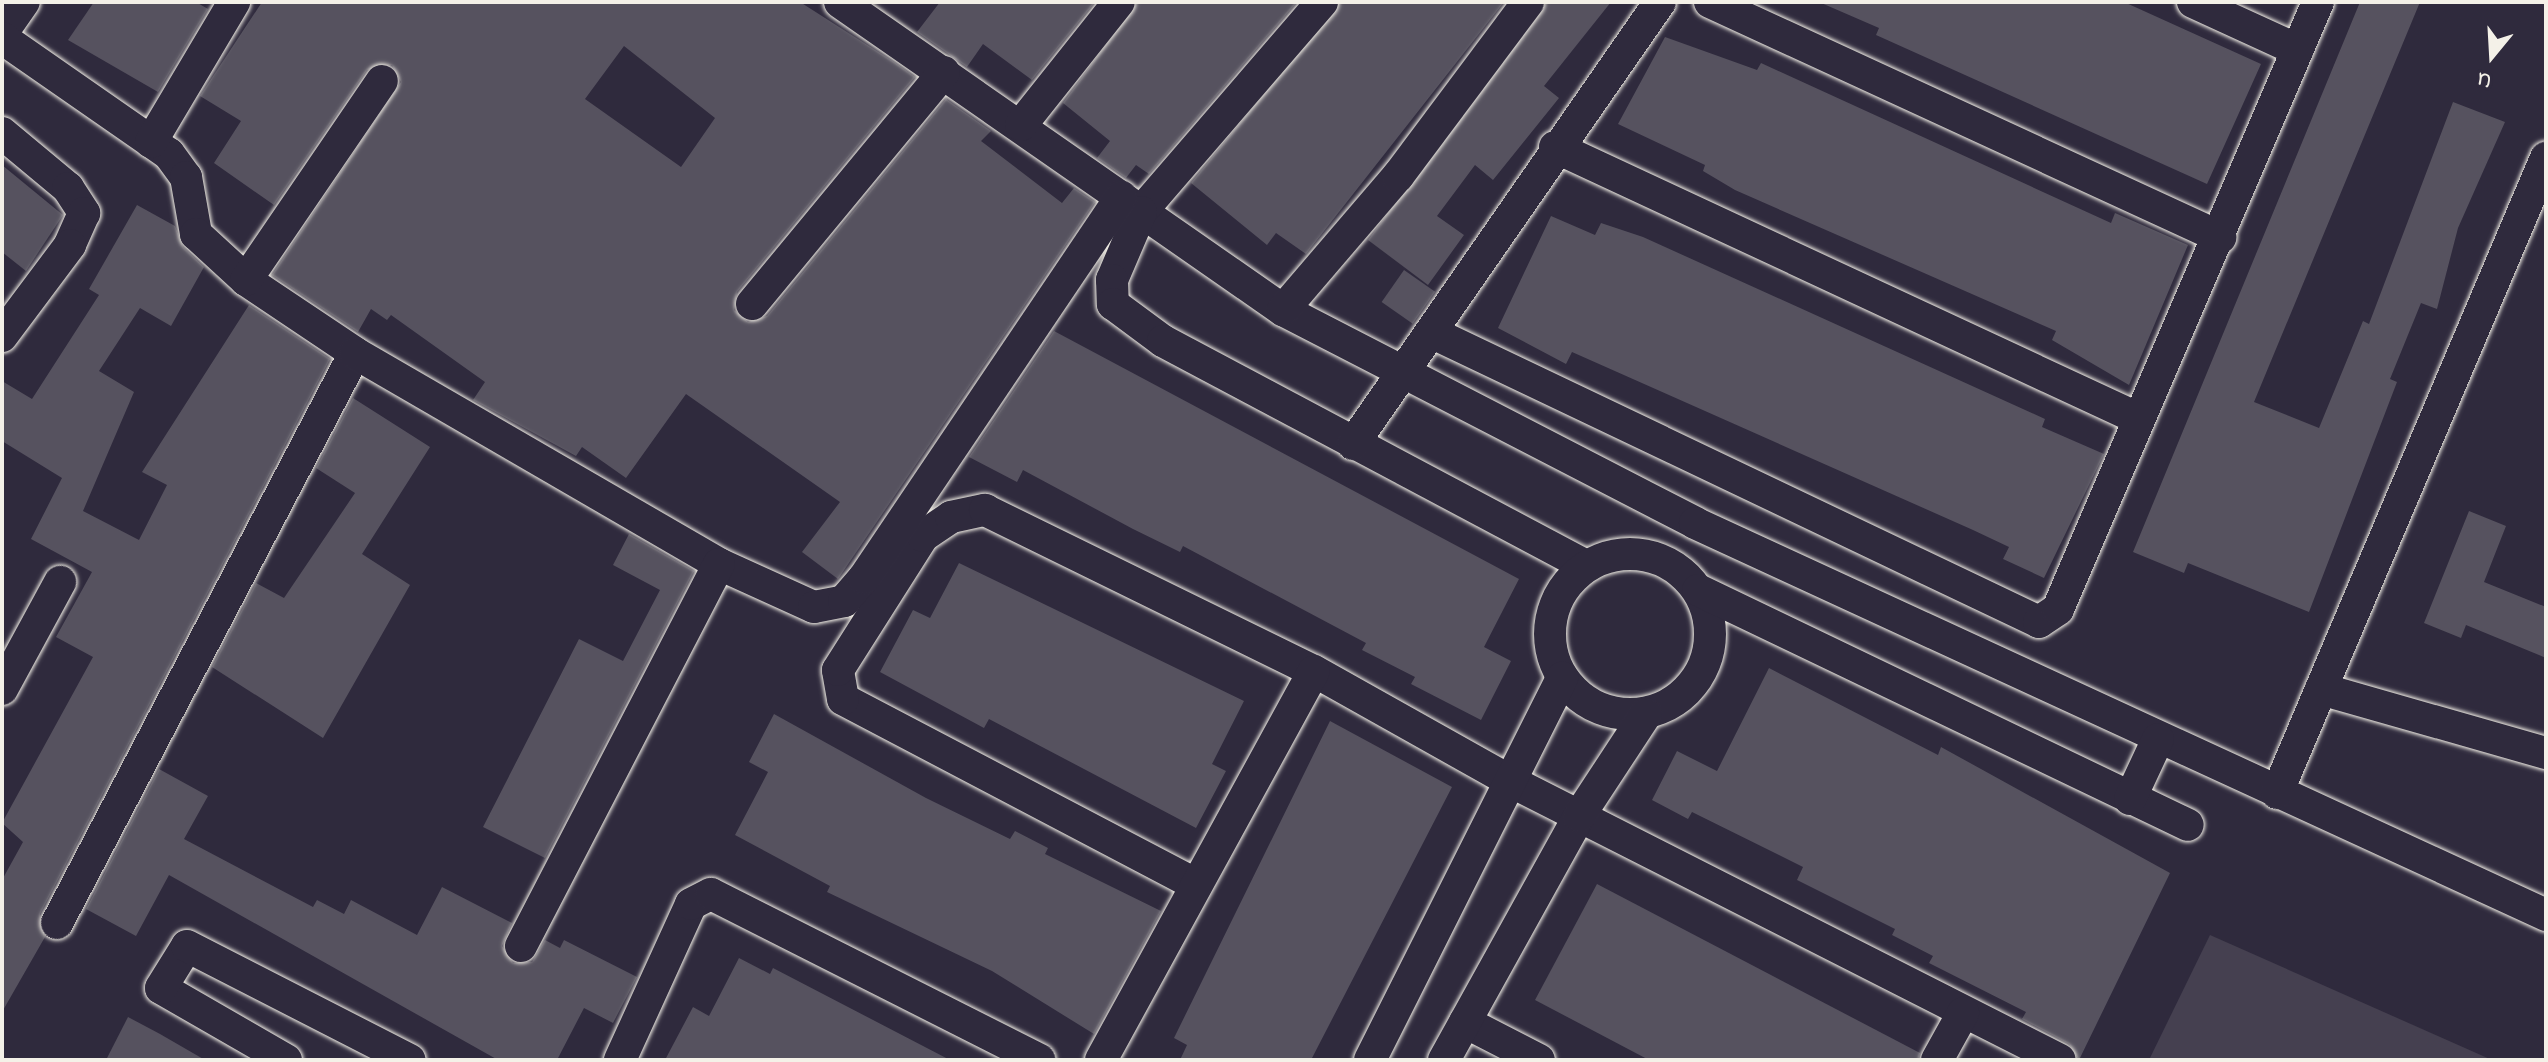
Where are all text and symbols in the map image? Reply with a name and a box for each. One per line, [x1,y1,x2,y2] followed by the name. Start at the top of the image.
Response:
[2452,16,2532,96] north arrow
[2473,61,2496,96] text: U

